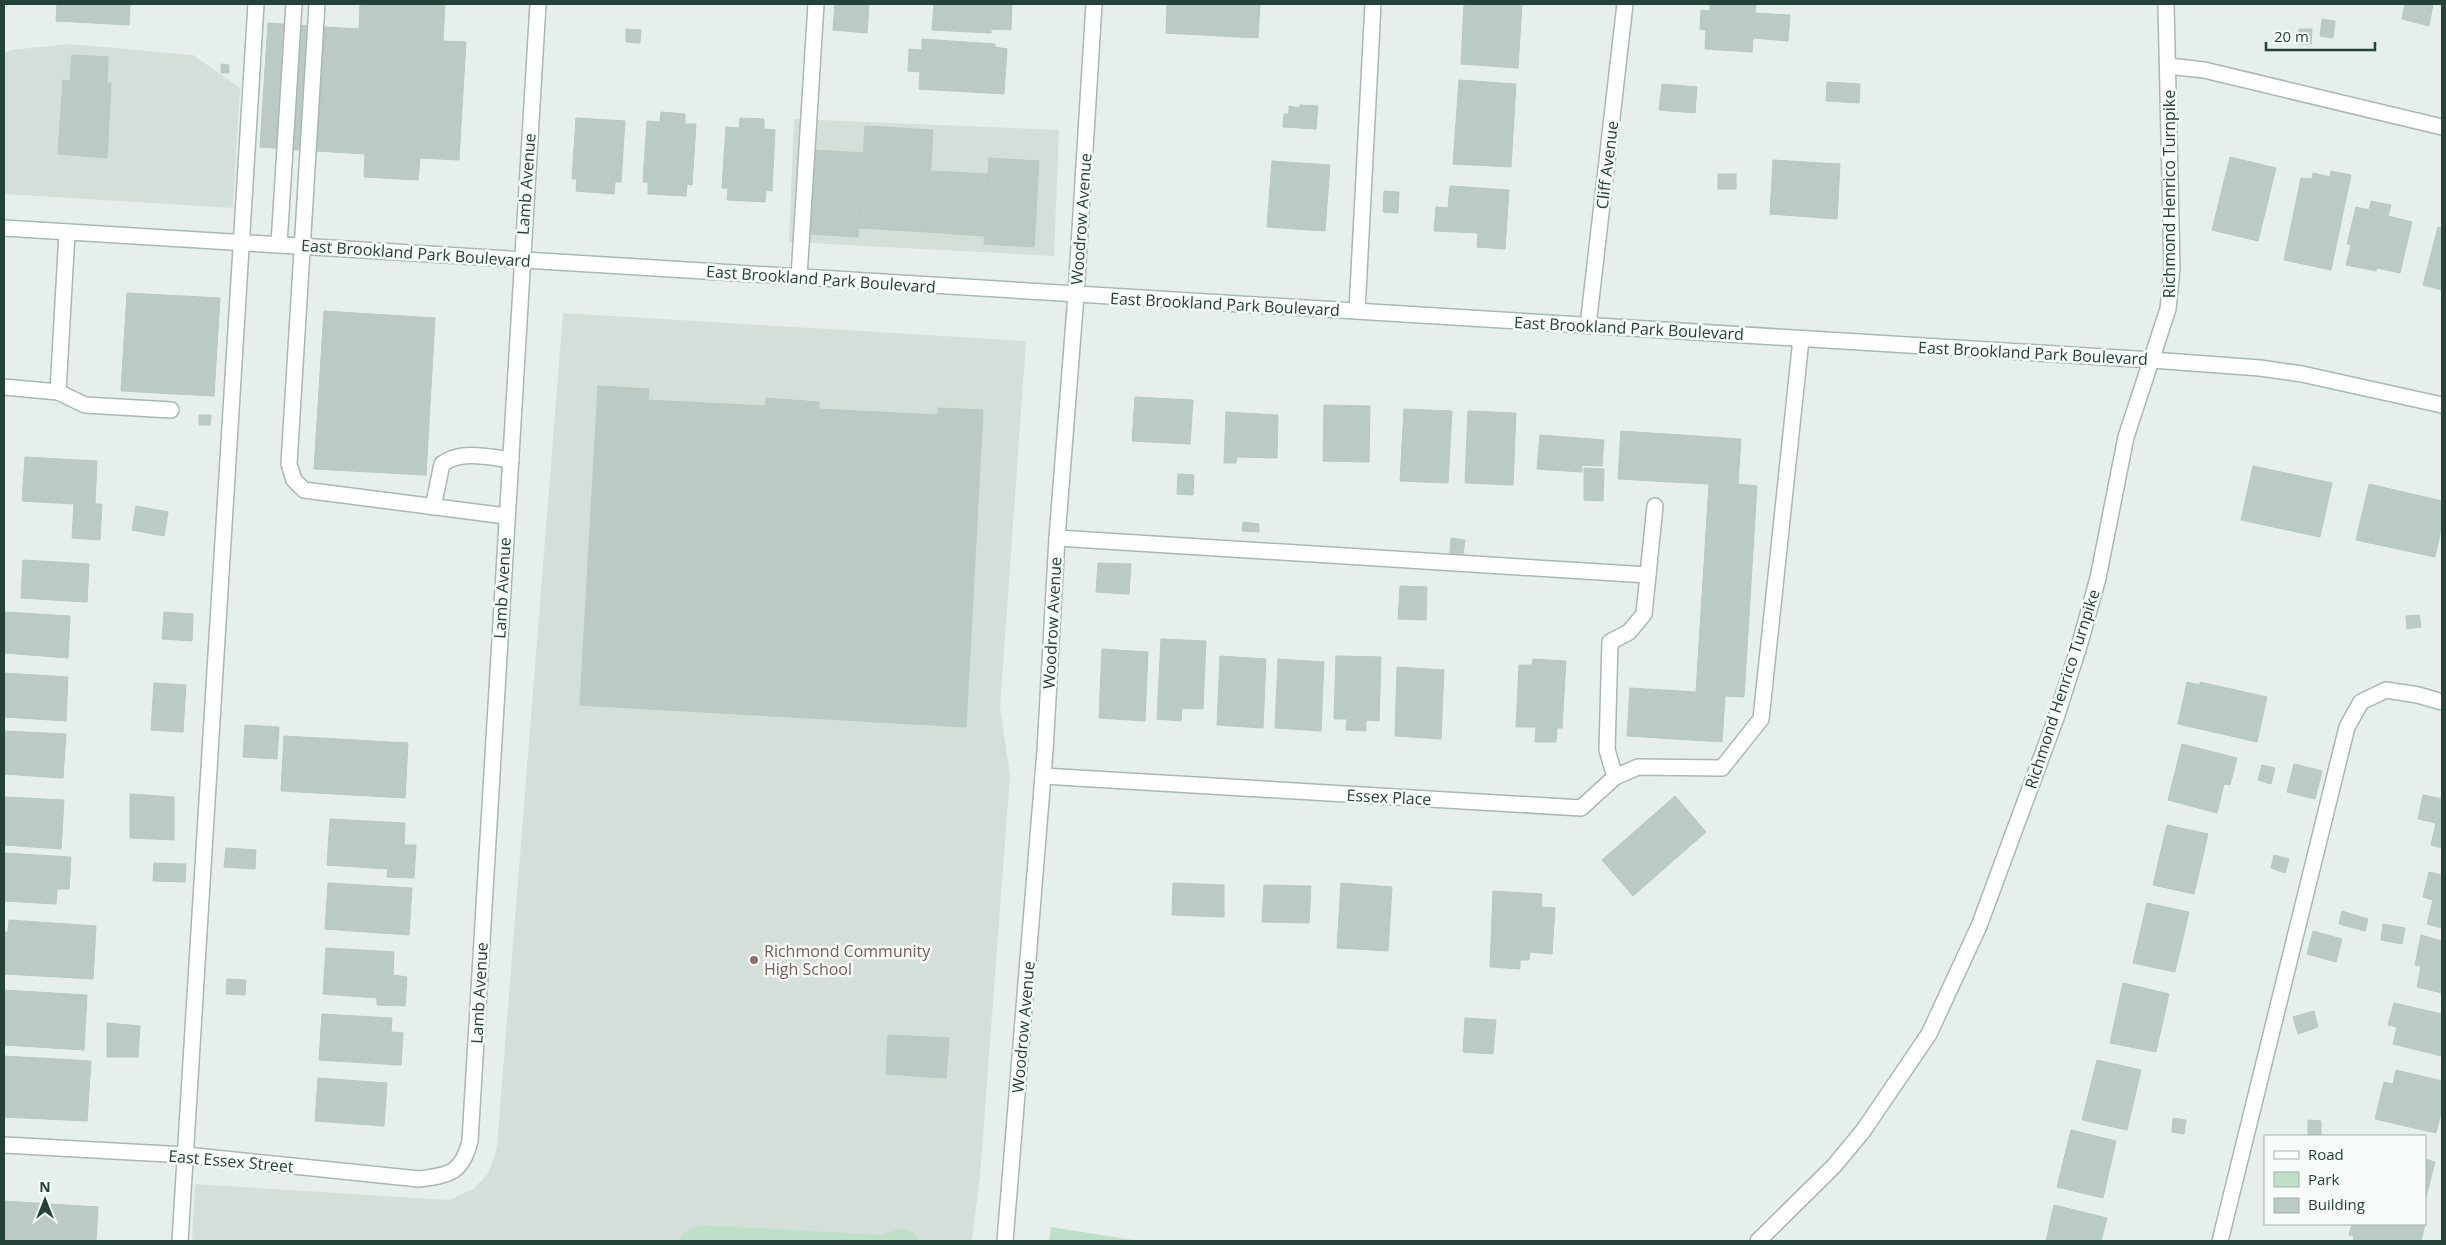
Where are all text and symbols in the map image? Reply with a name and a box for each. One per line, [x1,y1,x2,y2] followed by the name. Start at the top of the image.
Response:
[2266,20,2375,52] scale bar
[2274,26,2309,46] text: 20 m
[2158,90,2180,298] street label: Richmond Henrico Turnpike
[1591,120,1623,210] street label: Cliff Avenue
[511,132,541,235] street label: Lamb Avenue
[1065,152,1097,286] street label: Woodrow Avenue
[300,234,532,272] street label: East Brookland Park Boulevard
[705,260,937,298] street label: East Brookland Park Boulevard
[1110,287,1340,321] street label: East Brookland Park Boulevard
[1514,311,1744,345] street label: East Brookland Park Boulevard
[1918,336,2148,370] street label: East Brookland Park Boulevard
[488,537,516,639] street label: Lamb Avenue
[1038,556,1066,690] street label: Woodrow Avenue
[2019,586,2105,792] street label: Richmond Henrico Turnpike
[1346,784,1432,810] street label: Essex Place
[764,940,931,980] place label: Richmond Community High School
[465,942,493,1044] street label: Lamb Avenue
[748,954,760,966] marker: Richmond Community High School
[1006,960,1040,1094] street label: Woodrow Avenue
[2264,1135,2426,1225] legend
[2308,1144,2344,1164] text: Road
[167,1145,295,1177] street label: East Essex Street
[2308,1169,2339,1189] text: Park
[20,1175,70,1225] north arrow
[39,1177,51,1196] text: N
[2308,1194,2365,1214] text: Building

